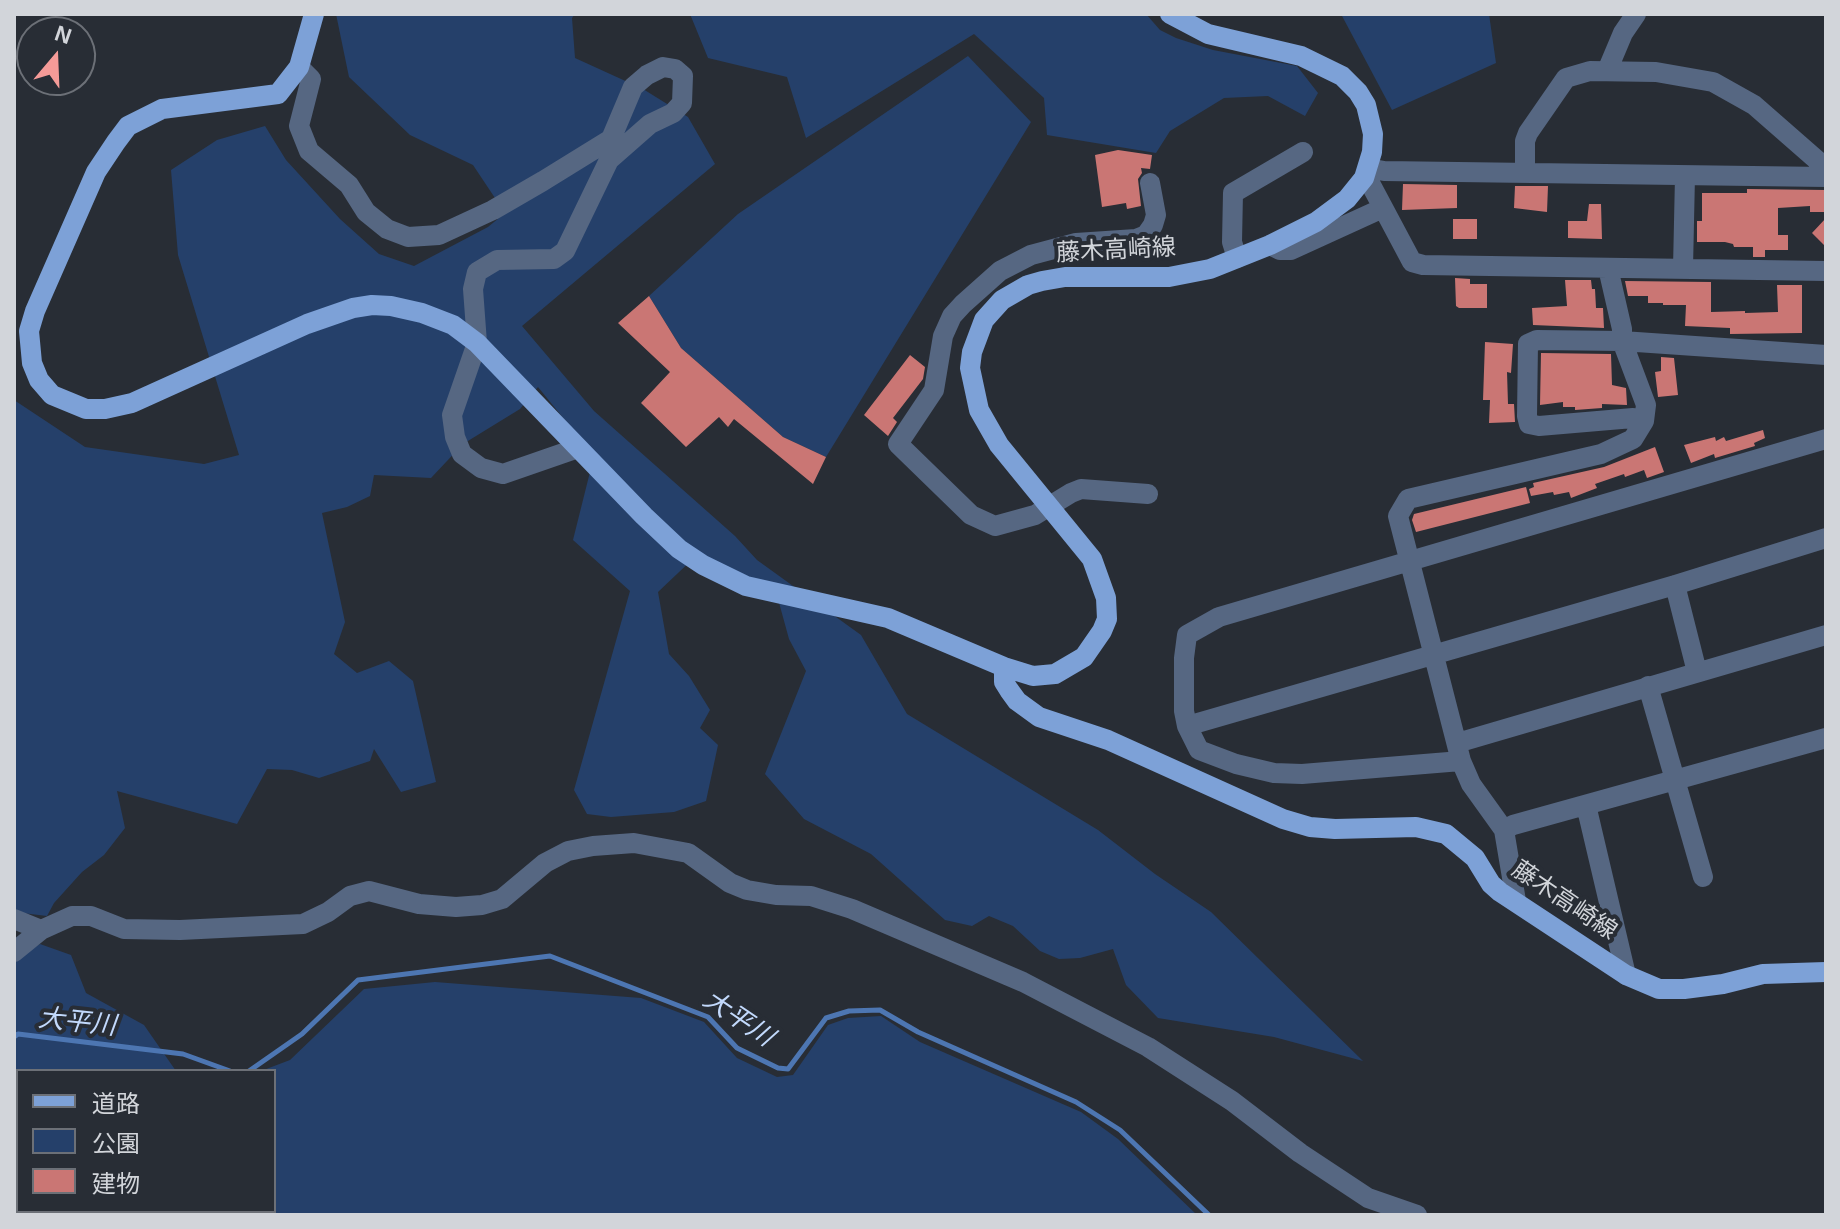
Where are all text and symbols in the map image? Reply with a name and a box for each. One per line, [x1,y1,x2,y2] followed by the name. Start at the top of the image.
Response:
[16,16,96,96] north arrow
[52,20,75,49] text: N
[1055,233,1177,269] street label: 藤木高崎線
[1506,856,1622,946] street label: 藤木高崎線
[697,984,779,1054] water label: 大平川
[37,1003,117,1043] water label: 大平川
[16,1069,276,1213] legend
[92,1090,140,1117] text: 道路
[92,1130,140,1157] text: 公園
[92,1170,140,1197] text: 建物

